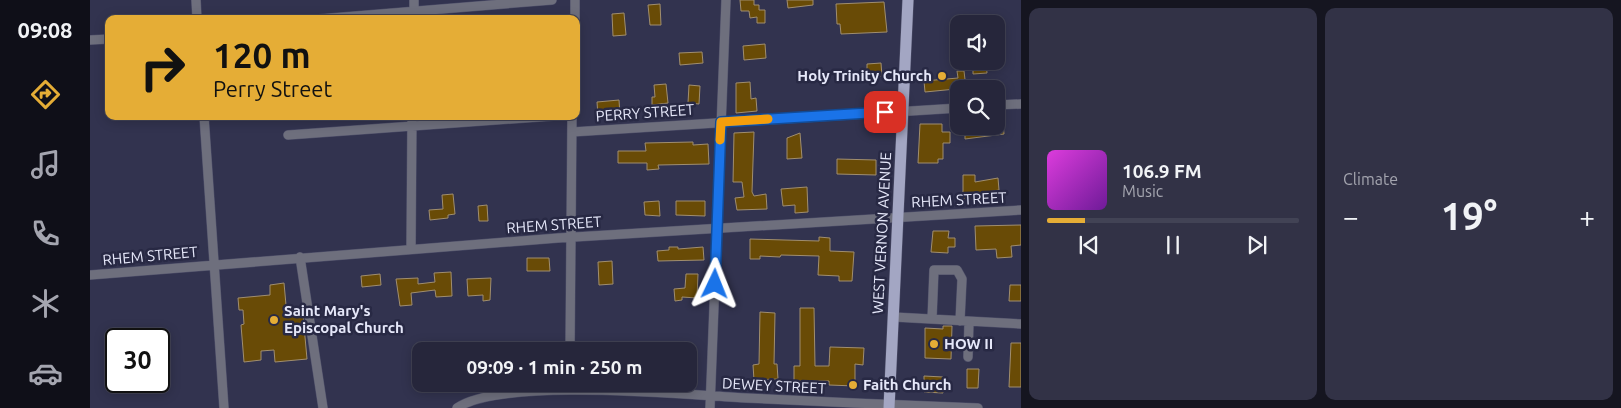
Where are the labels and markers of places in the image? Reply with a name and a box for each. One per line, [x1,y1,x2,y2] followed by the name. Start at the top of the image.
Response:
[797,67,932,84] place label: Holy Trinity Church
[936,70,948,82] marker: Holy Trinity Church
[864,91,906,133] pin
[284,302,404,336] place label: Saint Mary's Episcopal Church
[268,314,280,326] marker: Saint Mary's Episcopal Church
[944,335,993,352] place label: HOW II
[928,338,940,350] marker: HOW II
[863,376,951,393] place label: Faith Church
[847,379,859,391] marker: Faith Church

